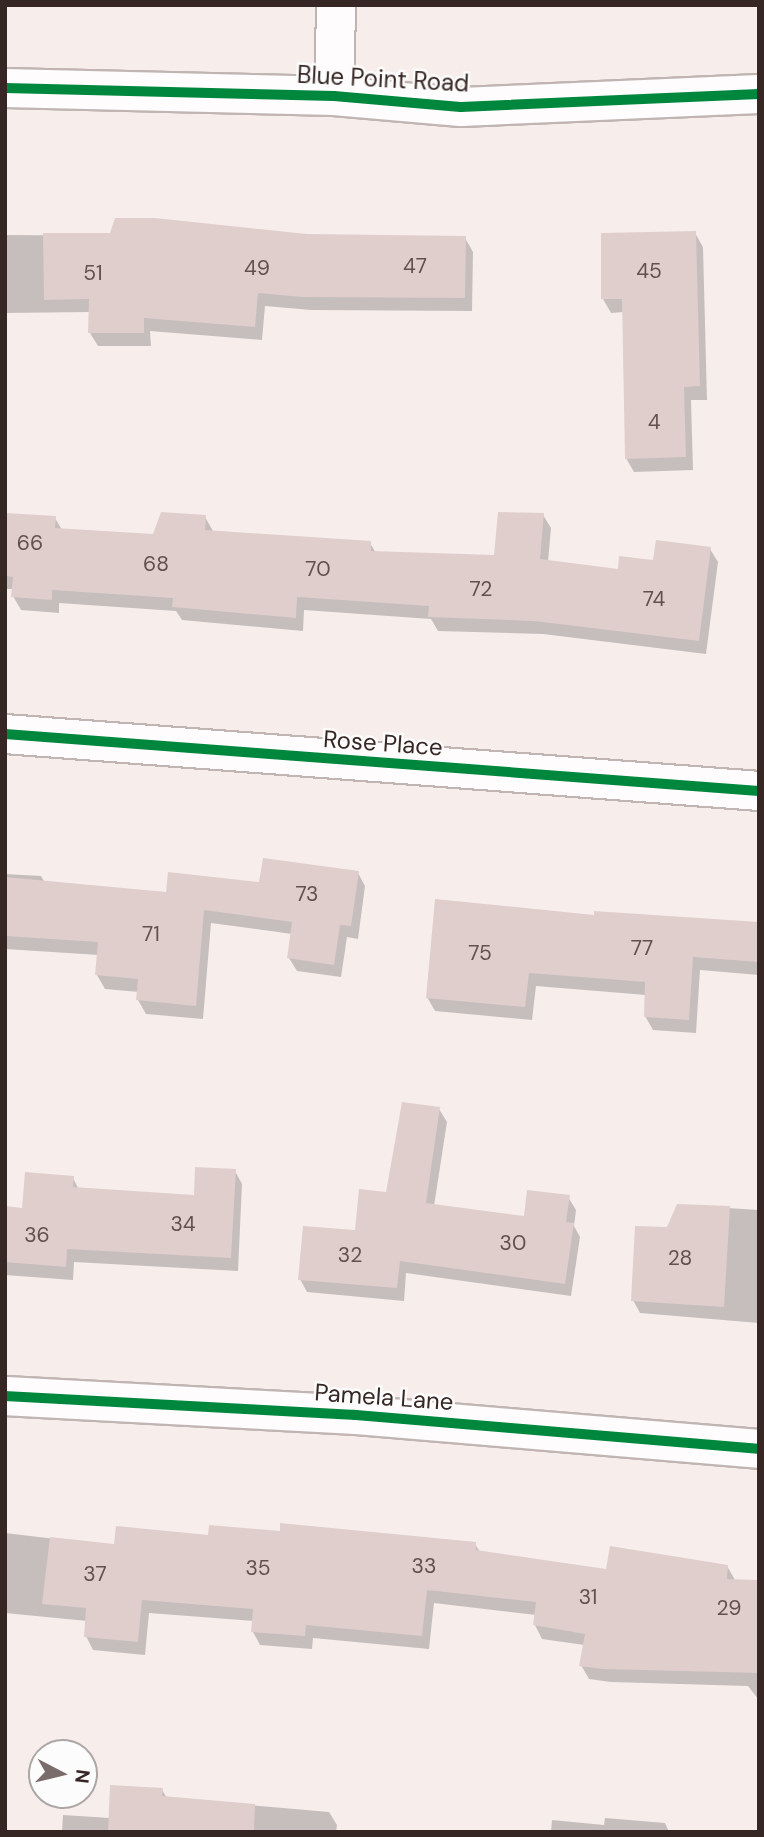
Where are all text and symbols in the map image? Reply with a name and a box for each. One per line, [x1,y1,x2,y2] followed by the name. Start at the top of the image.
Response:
[296,60,470,98] street label: Blue Point Road
[403,253,427,279] house number: 47
[244,255,270,281] house number: 49
[636,258,662,284] house number: 45
[83,260,103,286] house number: 51
[648,409,660,435] house number: 4
[17,530,43,556] house number: 66
[143,551,169,577] house number: 68
[305,556,331,582] house number: 70
[470,576,492,602] house number: 72
[643,586,665,612] house number: 74
[322,724,444,762] street label: Rose Place
[295,881,319,907] house number: 73
[142,921,160,947] house number: 71
[631,935,653,961] house number: 77
[468,940,492,966] house number: 75
[170,1211,196,1237] house number: 34
[24,1222,50,1248] house number: 36
[500,1230,526,1256] house number: 30
[338,1242,362,1268] house number: 32
[668,1245,692,1271] house number: 28
[313,1378,455,1416] street label: Pamela Lane
[412,1553,436,1579] house number: 33
[245,1555,271,1581] house number: 35
[83,1561,107,1587] house number: 37
[579,1584,597,1610] house number: 31
[716,1595,742,1621] house number: 29
[28,1739,98,1809] north arrow
[69,1768,96,1785] text: N

